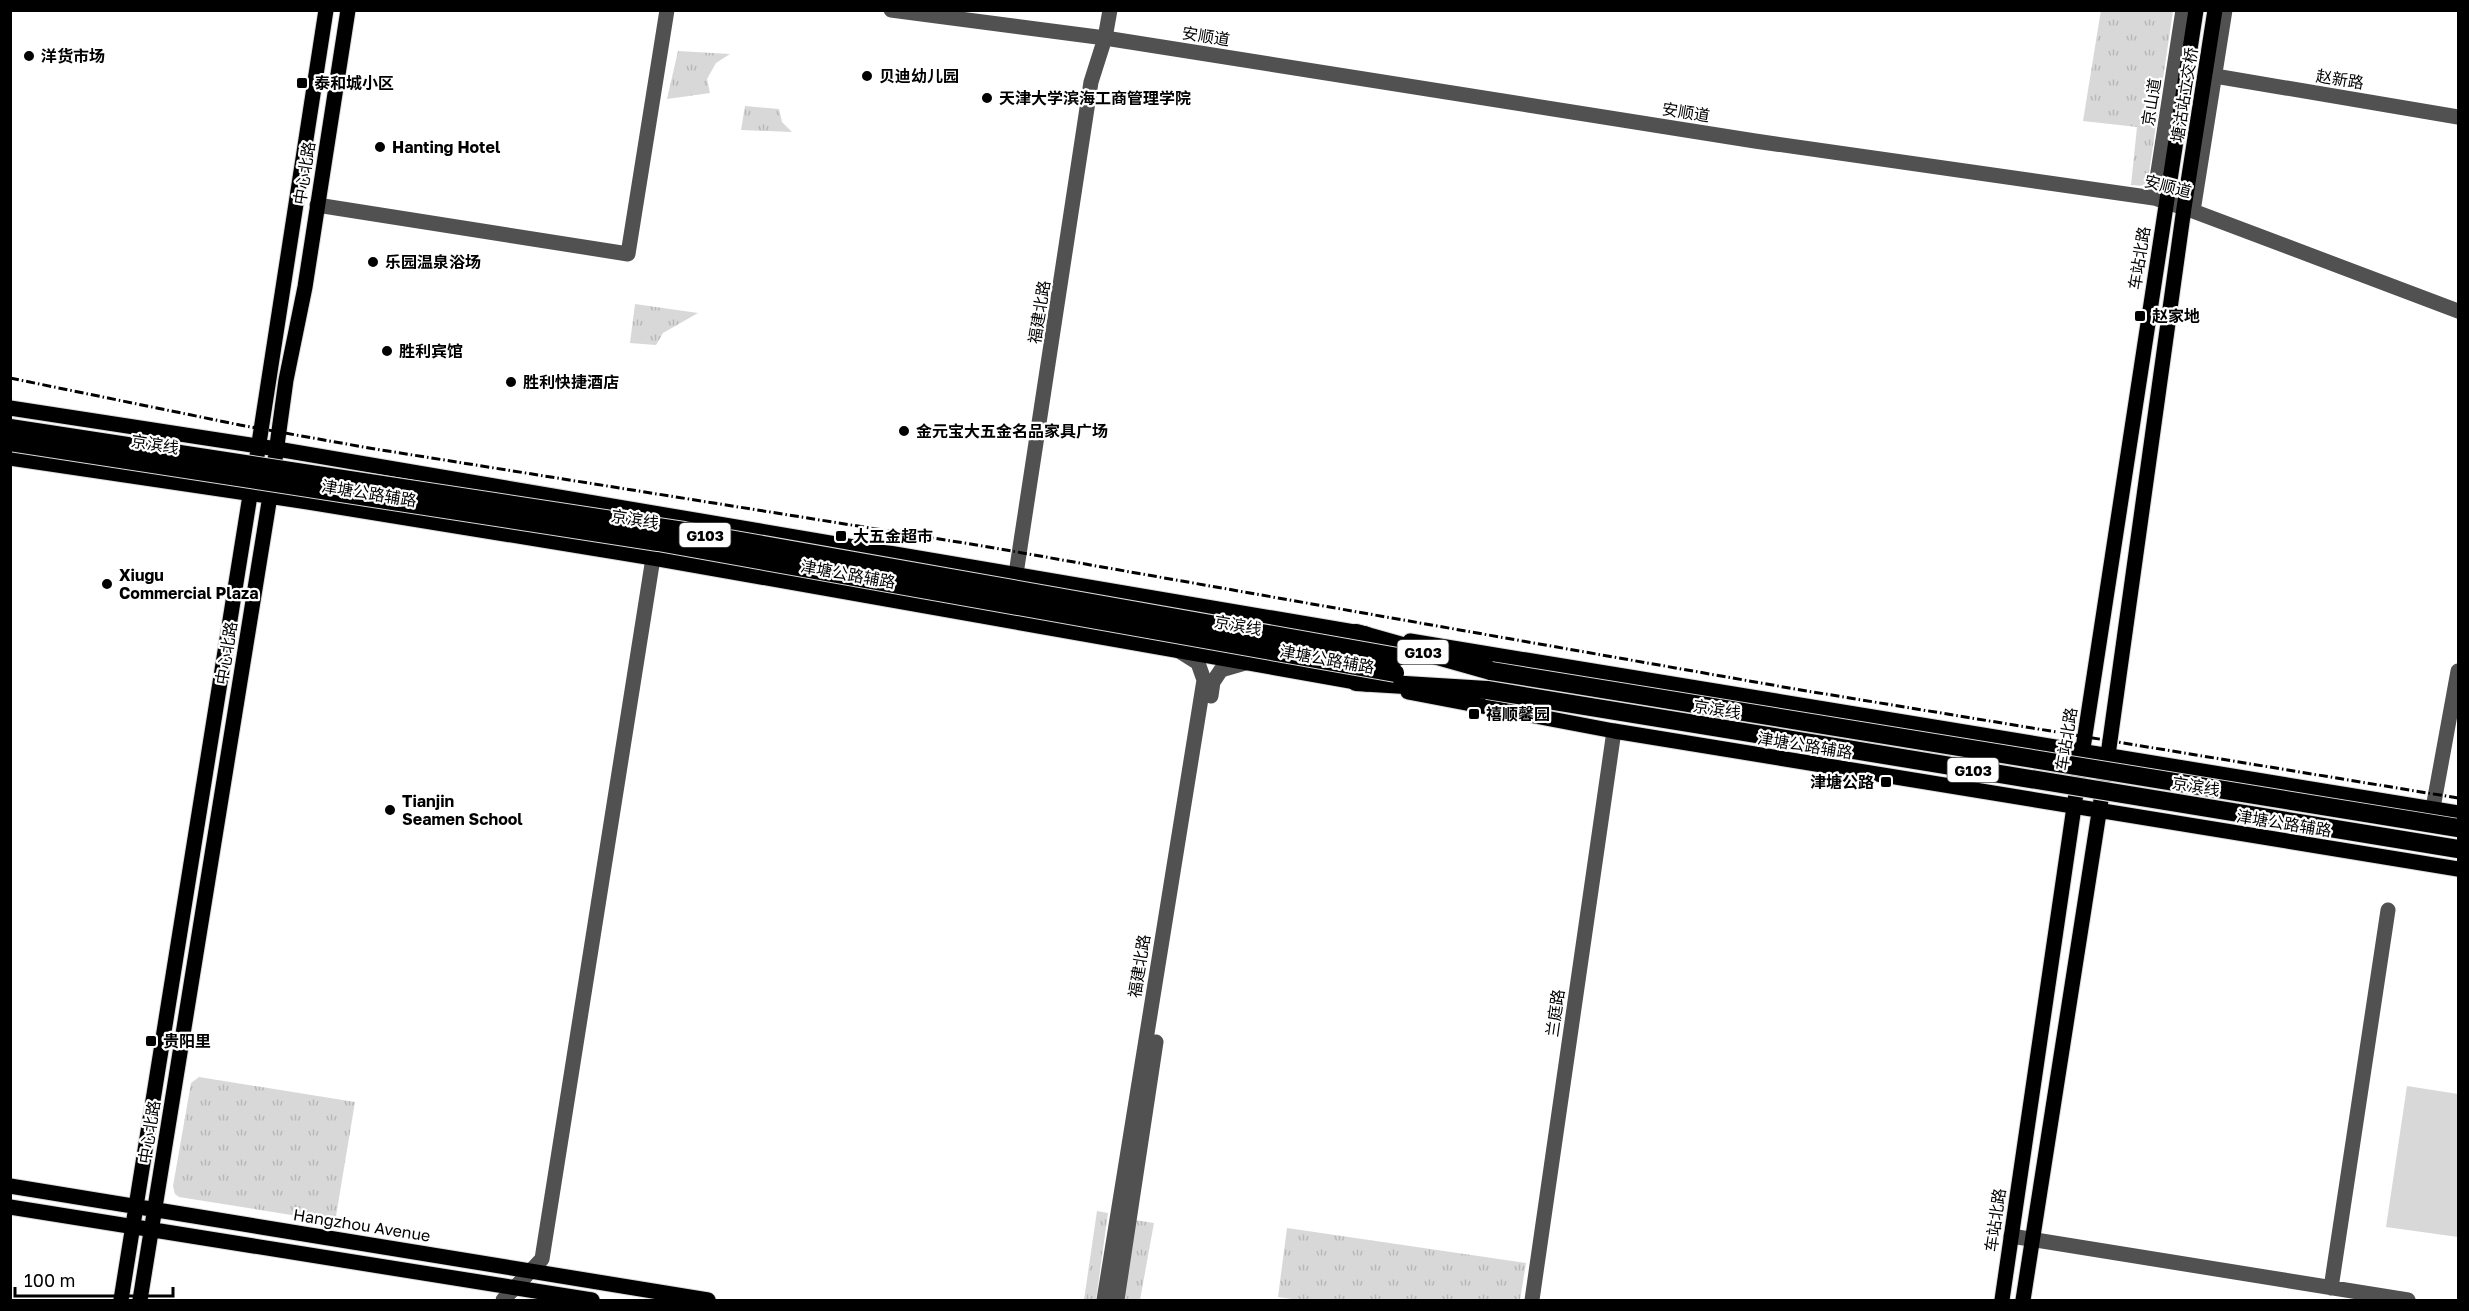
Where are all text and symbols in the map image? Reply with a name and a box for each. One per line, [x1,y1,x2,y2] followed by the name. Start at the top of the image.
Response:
[1181,22,1231,50] street label: 安顺道
[41,46,105,66] place label: 洋货市场
[2167,46,2201,144] street label: 塘沽站立交桥
[22,49,36,63] marker: 洋货市场
[2315,65,2365,93] street label: 赵新路
[879,66,959,86] place label: 贝迪幼儿园
[860,69,874,83] marker: 贝迪幼儿园
[314,73,394,93] place label: 泰和城小区
[295,76,309,90] marker: 泰和城小区
[2137,77,2165,127] street label: 京山道
[999,88,1191,108] place label: 天津大学滨海工商管理学院
[980,91,994,105] marker: 天津大学滨海工商管理学院
[1661,98,1711,126] street label: 安顺道
[392,137,501,157] place label: Hanting Hotel
[289,140,319,206] street label: 中心北路
[373,140,387,154] marker: Hanting Hotel
[2142,170,2194,202] street label: 安顺道
[2124,225,2154,291] street label: 车站北路
[385,252,481,272] place label: 乐园温泉浴场
[366,255,380,269] marker: 乐园温泉浴场
[1024,279,1054,345] street label: 福建北路
[2152,306,2200,326] place label: 赵家地
[2133,309,2147,323] marker: 赵家地
[399,341,463,361] place label: 胜利宾馆
[380,344,394,358] marker: 胜利宾馆
[523,372,619,392] place label: 胜利快捷酒店
[504,375,518,389] marker: 胜利快捷酒店
[916,421,1108,441] place label: 金元宝大五金名品家具广场
[897,424,911,438] marker: 金元宝大五金名品家具广场
[130,430,180,458] street label: 京滨线
[320,476,418,510] street label: 津塘公路辅路
[610,505,660,533] street label: 京滨线
[680,523,730,547] road number: G103
[853,526,933,546] place label: 大五金超市
[834,529,848,543] marker: 大五金超市
[799,556,897,592] street label: 津塘公路辅路
[119,565,258,603] place label: Xiugu Commercial Plaza
[100,577,114,591] marker: Xiugu Commercial Plaza
[1213,611,1263,639] street label: 京滨线
[211,620,241,686] street label: 中心北路
[1398,640,1448,664] road number: G103
[1278,641,1376,677] street label: 津塘公路辅路
[1692,695,1742,723] street label: 京滨线
[1486,704,1550,724] place label: 禧顺馨园
[2051,706,2081,772] street label: 车站北路
[1467,707,1481,721] marker: 禧顺馨园
[1756,728,1854,762] street label: 津塘公路辅路
[1948,758,1998,782] road number: G103
[1810,772,1874,792] place label: 津塘公路
[2171,772,2221,800] street label: 京滨线
[1879,775,1893,789] marker: 津塘公路
[402,791,523,829] place label: Tianjin Seamen School
[383,803,397,817] marker: Tianjin Seamen School
[2235,806,2333,840] street label: 津塘公路辅路
[1124,933,1154,999] street label: 福建北路
[1542,988,1568,1038] street label: 兰庭路
[163,1031,211,1051] place label: 贵阳里
[144,1034,158,1048] marker: 贵阳里
[134,1099,164,1165] street label: 中心北路
[1981,1187,2009,1253] street label: 车站北路
[292,1204,432,1246] street label: Hangzhou Avenue
[15,1260,172,1298] scale bar
[24,1269,75,1291] text: 100 m

